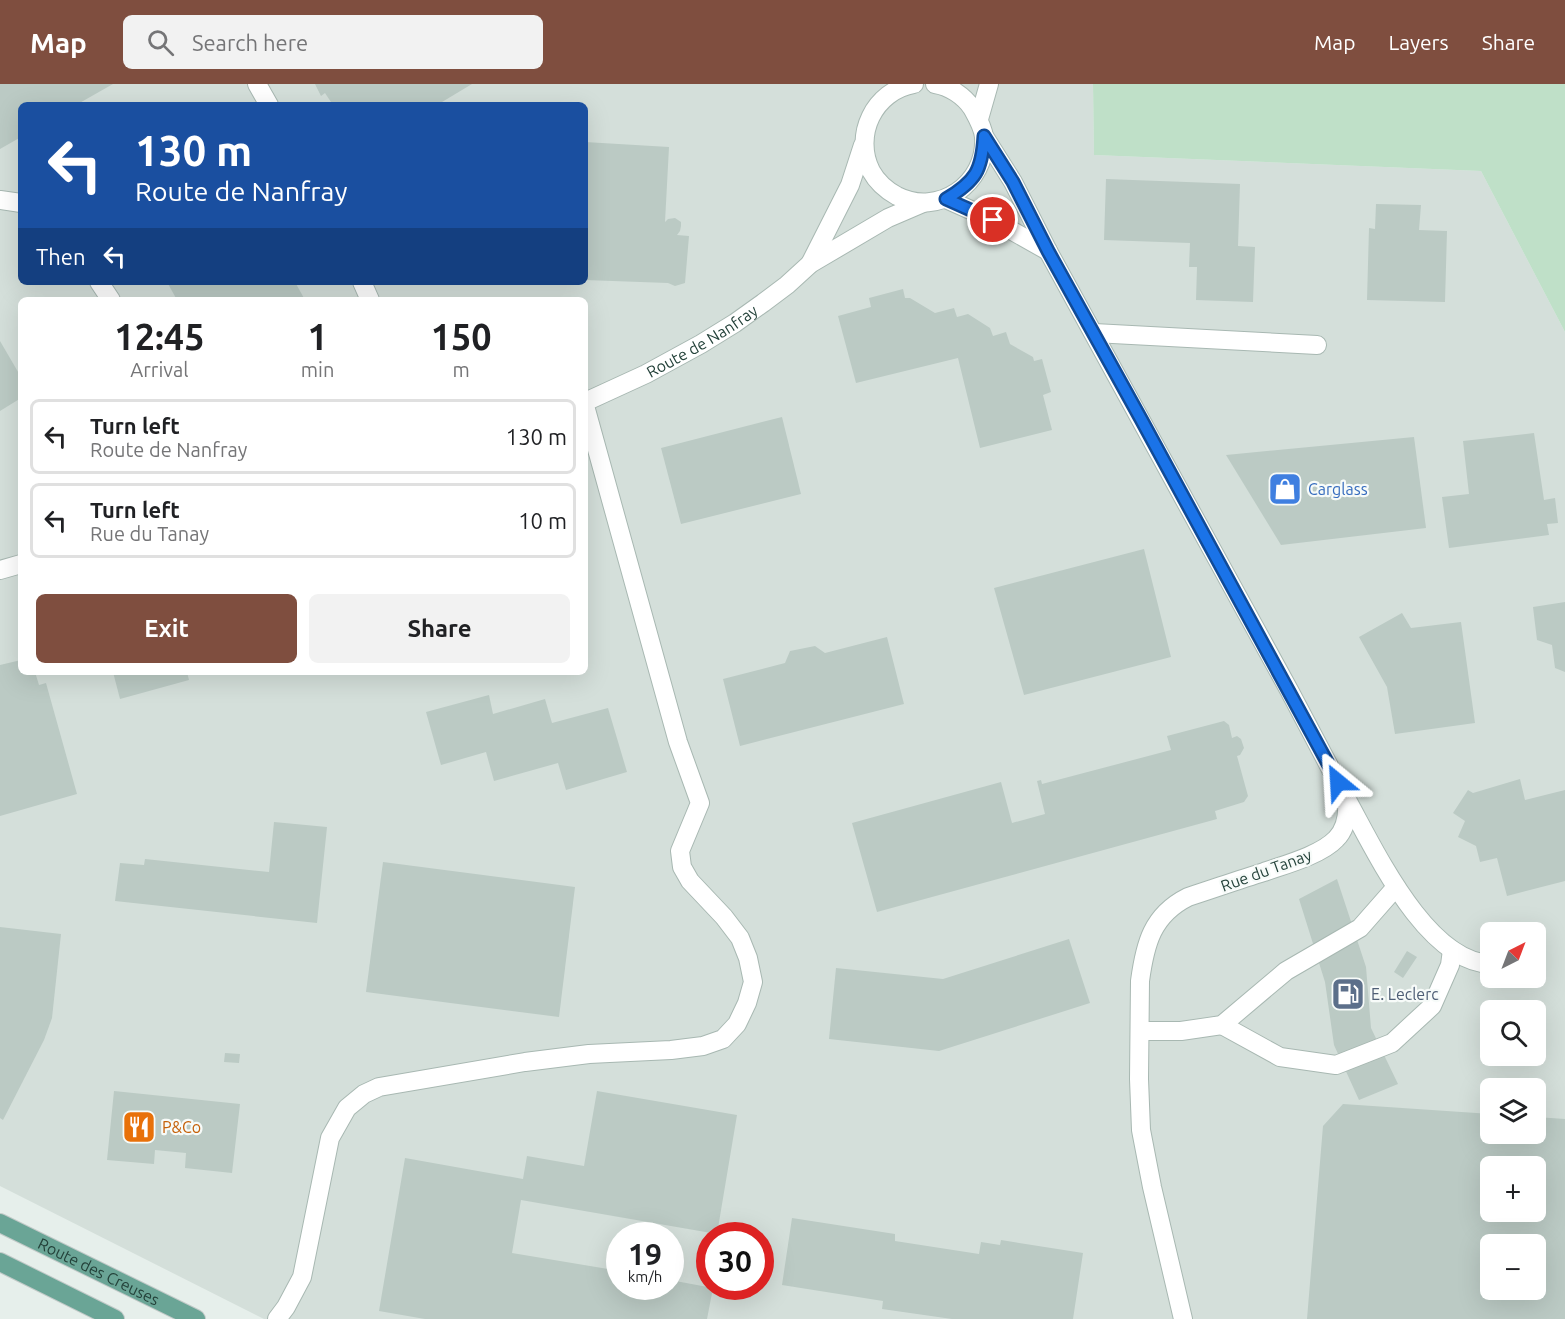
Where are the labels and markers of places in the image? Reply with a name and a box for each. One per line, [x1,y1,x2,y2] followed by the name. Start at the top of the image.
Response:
[967,194,1018,245] pin
[1267,471,1303,507] shop icon: Carglass
[1308,480,1368,498] place label: Carglass
[1330,976,1366,1012] fuel station icon: E. Leclerc
[1371,985,1439,1003] place label: E. Leclerc
[121,1109,157,1145] restaurant icon: P&Co
[162,1118,201,1136] place label: P&Co

